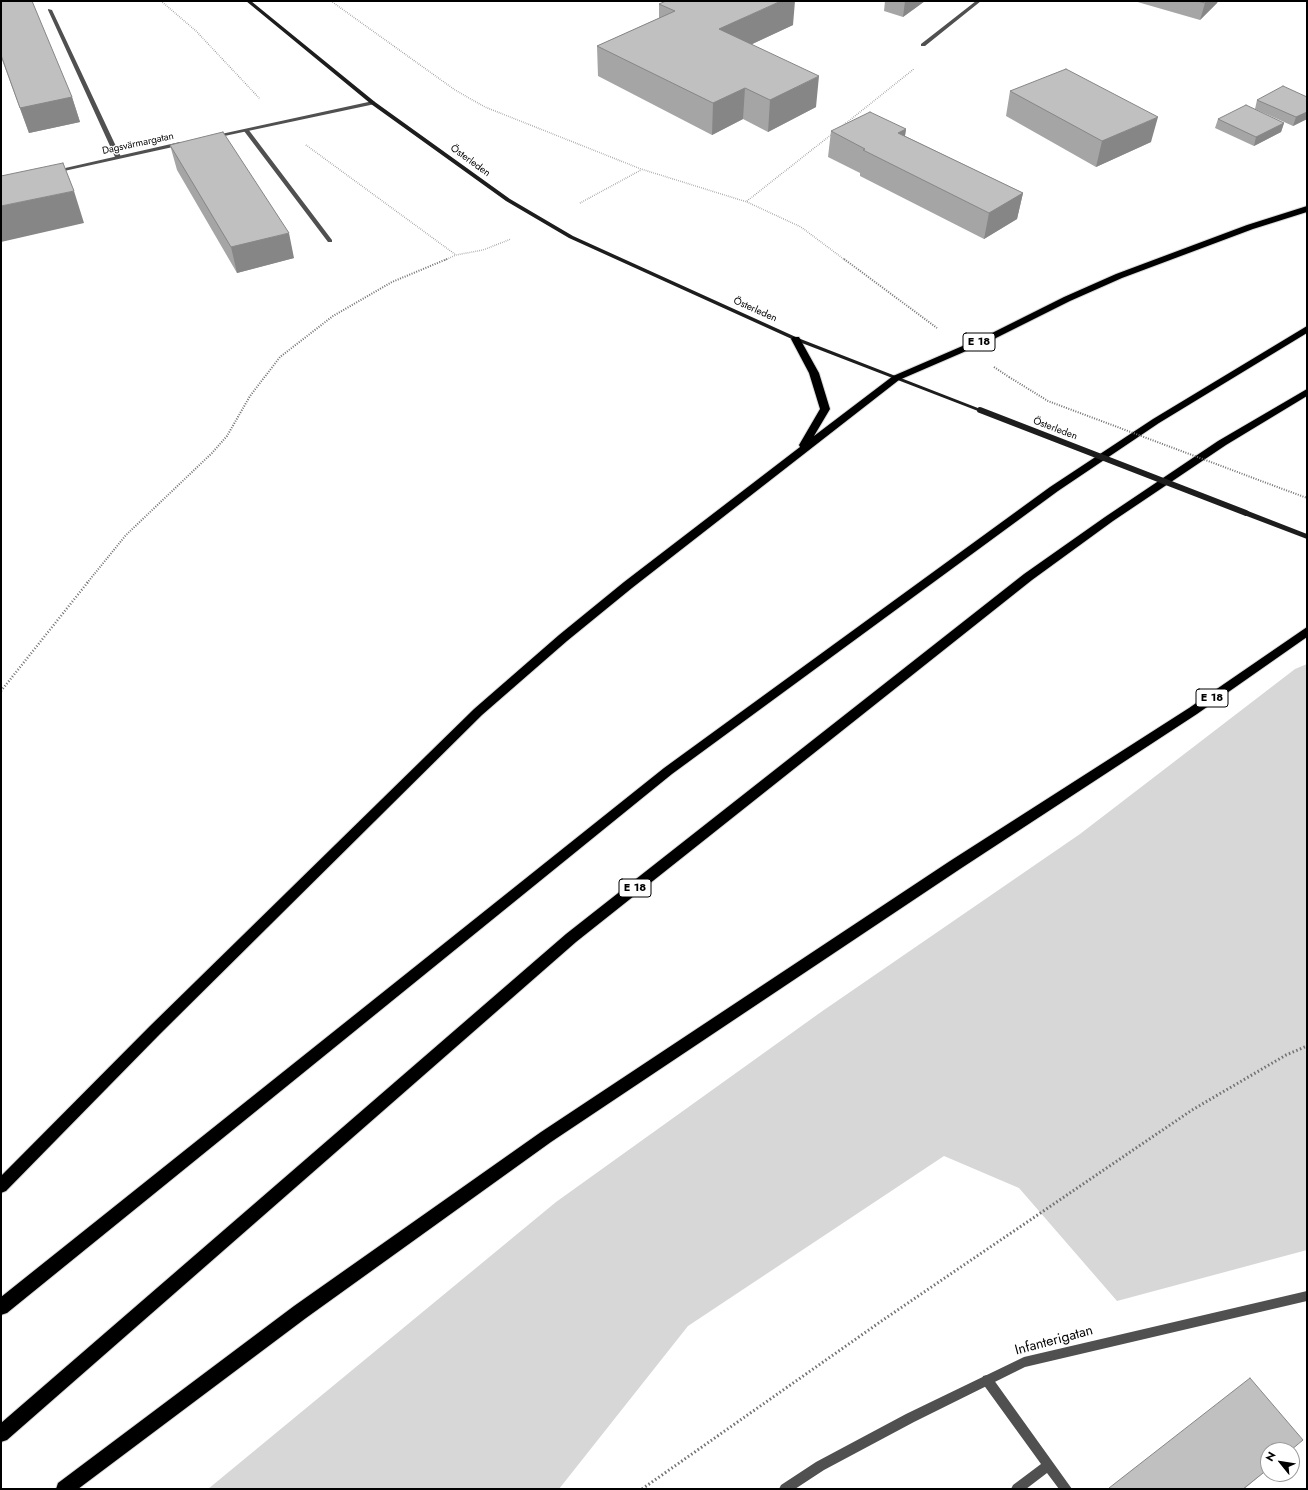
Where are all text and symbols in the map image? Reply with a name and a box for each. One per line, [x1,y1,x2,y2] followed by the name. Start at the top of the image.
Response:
[101,131,175,157] street label: Dagsvärmargatan
[448,142,492,180] street label: Österleden
[731,295,779,325] street label: Österleden
[963,333,995,351] road number: E 18
[1031,415,1079,443] street label: Österleden
[1196,689,1228,707] road number: E 18
[619,879,651,897] road number: E 18
[1013,1323,1095,1359] street label: Infanterigatan
[1260,1442,1300,1482] north arrow
[1261,1449,1280,1464] text: N

